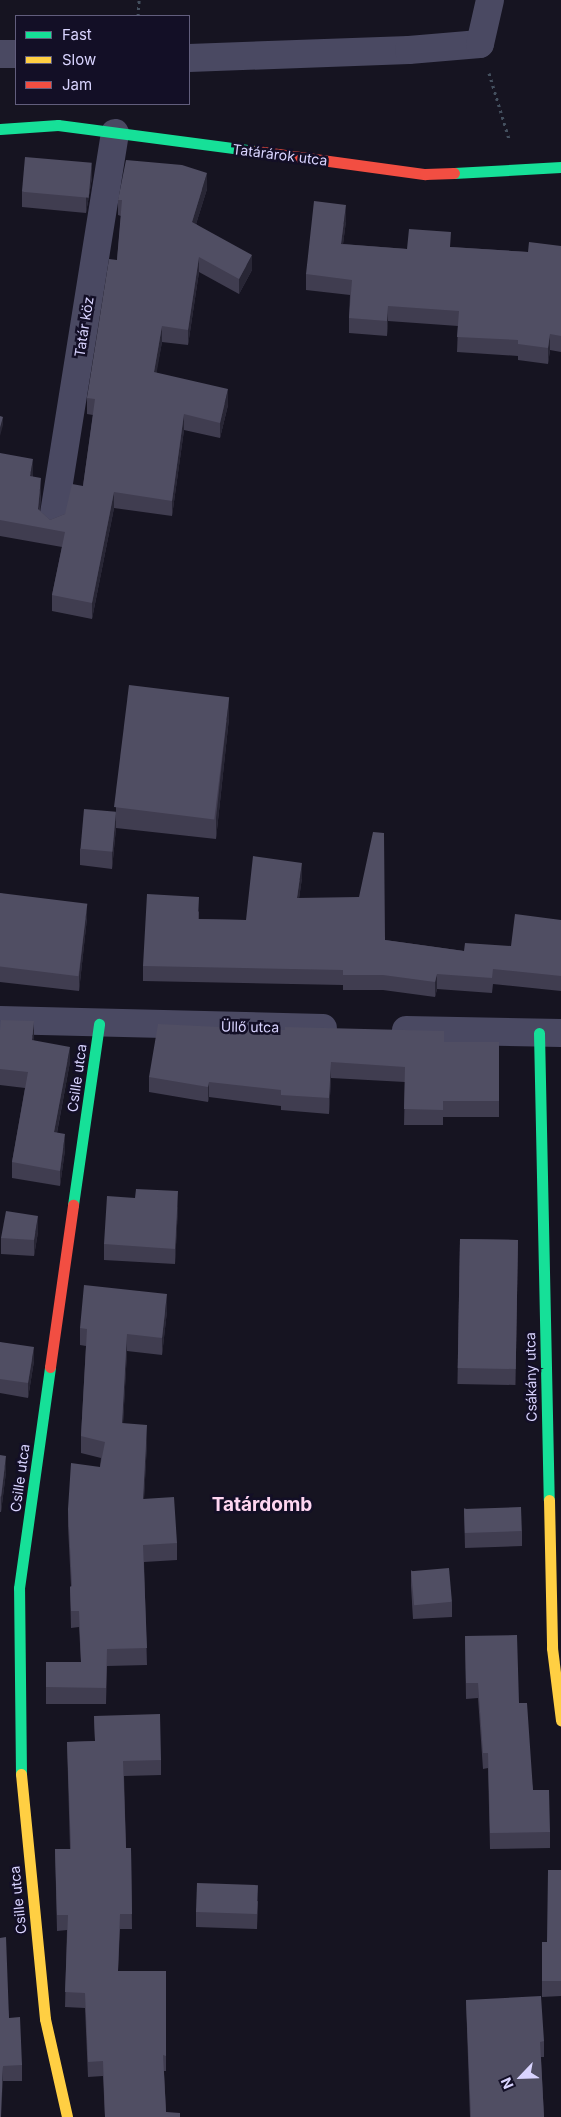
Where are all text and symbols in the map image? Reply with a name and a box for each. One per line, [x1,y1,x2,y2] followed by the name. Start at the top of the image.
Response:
[15,15,190,105] legend
[62,25,92,44] text: Fast
[62,50,96,69] text: Slow
[62,75,92,94] text: Jam
[232,141,328,169] street label: Tatárárok utca
[71,296,97,358] street label: Tatár köz
[221,1018,279,1036] street label: Üllő utca
[64,1043,90,1113] street label: Csille utca
[522,1332,540,1422] street label: Csákány utca
[7,1443,33,1513] street label: Csille utca
[212,1494,312,1516] district label: Tatárdomb
[6,1865,30,1935] street label: Csille utca
[496,2052,546,2102] north arrow
[497,2075,517,2092] text: N

